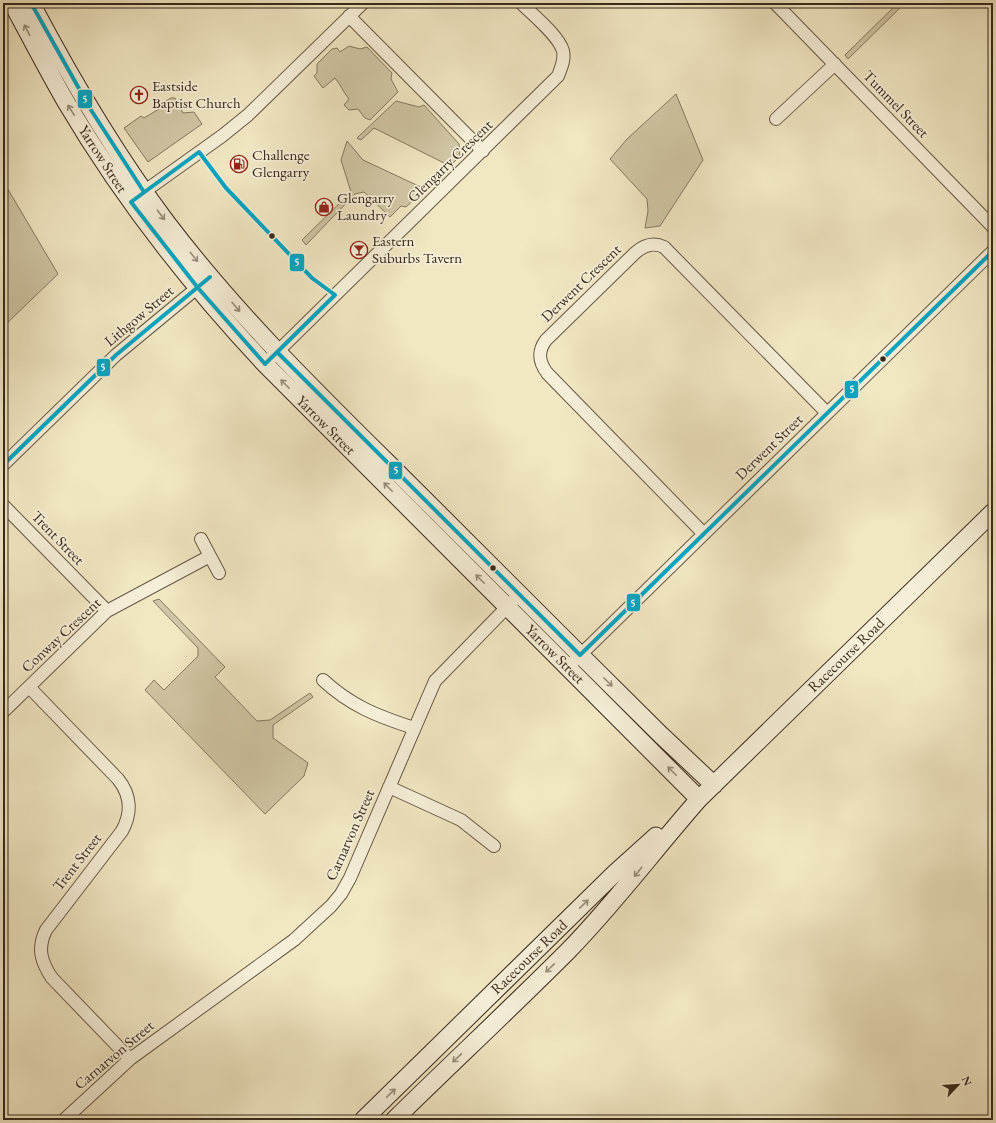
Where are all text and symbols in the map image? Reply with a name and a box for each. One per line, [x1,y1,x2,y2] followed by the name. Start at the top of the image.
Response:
[22,24,30,36] one-way arrow
[859,66,934,142] street label: Tummel Street
[152,76,241,112] place label: Eastside Baptist Church
[129,85,149,105] church icon: Eastside Baptist Church
[77,89,93,109] line badge: 5
[82,92,88,106] text: 5
[67,105,76,116] one-way arrow
[403,115,496,206] street label: Glengarry Crescent
[75,121,132,196] street label: Yarrow Street
[252,145,310,181] place label: Challenge Glengarry
[229,154,249,174] fuel station icon: Challenge Glengarry
[337,188,395,224] place label: Glengarry Laundry
[314,197,334,217] shop icon: Glengarry Laundry
[157,209,165,220] one-way arrow
[267,231,277,241] unlabelled marker
[372,231,462,267] place label: Eastern Suburbs Tavern
[537,239,625,326] street label: Derwent Crescent
[349,240,369,260] bar icon: Eastern Suburbs Tavern
[189,252,198,263] one-way arrow
[289,253,305,272] line badge: 5
[294,255,300,269] text: 5
[100,281,177,350] street label: Lithgow Street
[231,302,240,312] one-way arrow
[878,354,888,364] unlabelled marker
[96,358,111,377] line badge: 5
[100,360,106,374] text: 5
[280,380,290,389] one-way arrow
[844,380,859,399] line badge: 5
[849,382,855,396] text: 5
[293,391,360,459] street label: Yarrow Street
[731,410,807,484] street label: Derwent Street
[388,461,403,480] line badge: 5
[393,463,399,477] text: 5
[383,482,393,492] one-way arrow
[28,507,89,569] street label: Trent Street
[488,563,498,573] unlabelled marker
[475,574,484,584] one-way arrow
[17,593,105,676] street label: Conway Crescent
[626,593,641,612] line badge: 5
[630,596,636,610] text: 5
[803,613,888,696] street label: Racecourse Road
[522,620,589,688] street label: Yarrow Street
[603,678,613,687] one-way arrow
[667,766,677,776] one-way arrow
[321,786,378,883] street label: Carnarvon Street
[48,829,105,894] street label: Trent Street
[634,866,642,877] one-way arrow
[579,899,589,909] one-way arrow
[486,915,571,998] street label: Racecourse Road
[545,963,555,973] one-way arrow
[70,1016,158,1093] street label: Carnarvon Street
[452,1053,462,1063] one-way arrow
[938,1065,978,1105] north arrow
[959,1074,975,1088] text: N
[386,1088,396,1098] one-way arrow

